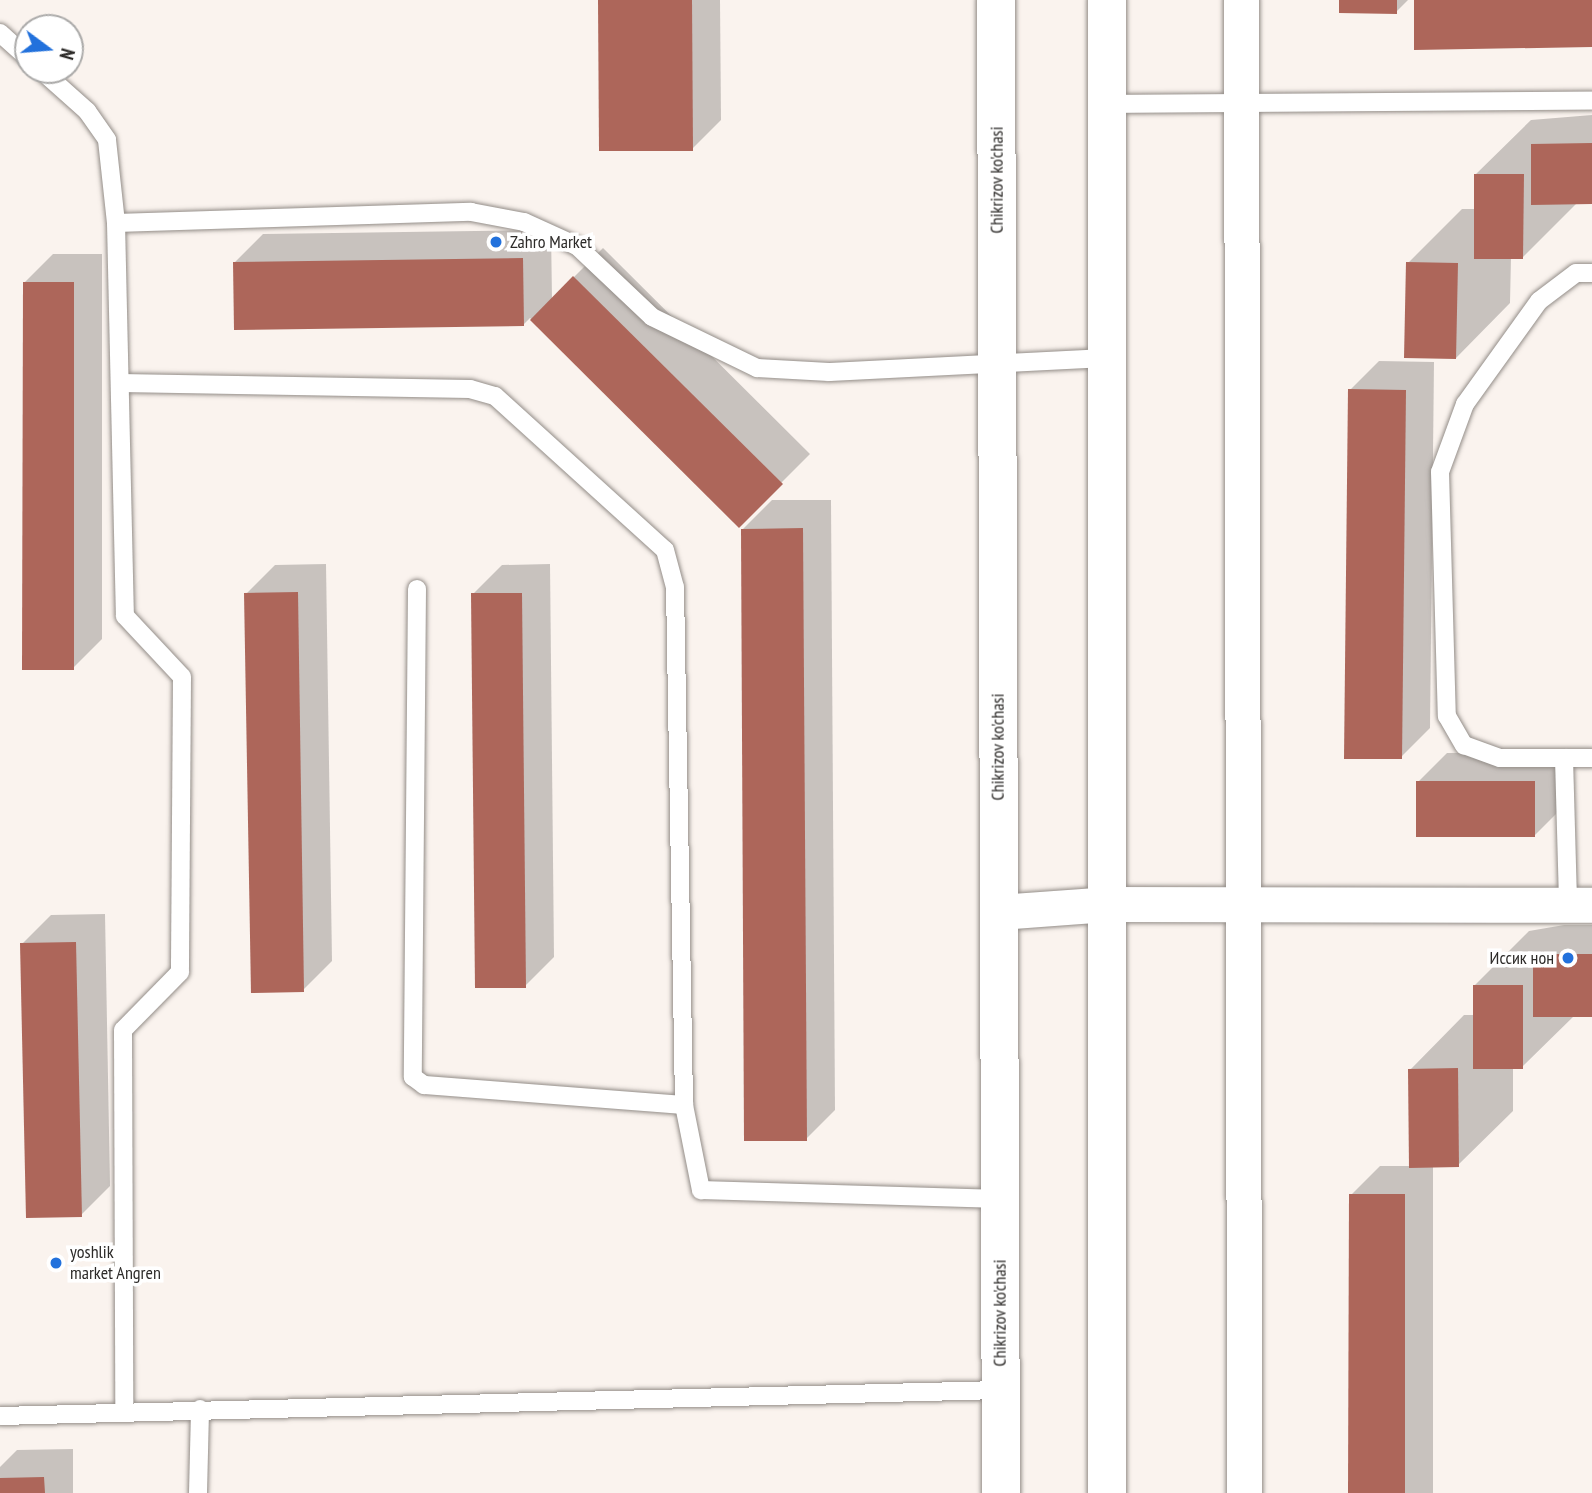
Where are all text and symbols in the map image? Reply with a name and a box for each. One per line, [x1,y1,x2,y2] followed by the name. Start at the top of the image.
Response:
[14,14,84,84] north arrow
[54,46,80,62] text: N
[986,126,1008,234] street label: Chikrizov ko'chasi
[510,231,592,253] place label: Zahro Market
[488,234,504,250] marker: Zahro Market
[987,693,1009,801] street label: Chikrizov ko'chasi
[1490,947,1554,969] place label: Иссик нон
[1560,950,1576,966] marker: Иссик нон
[70,1242,161,1284] place label: yoshlik market Angren
[48,1255,64,1271] marker: yoshlik market Angren
[989,1259,1011,1367] street label: Chikrizov ko'chasi

